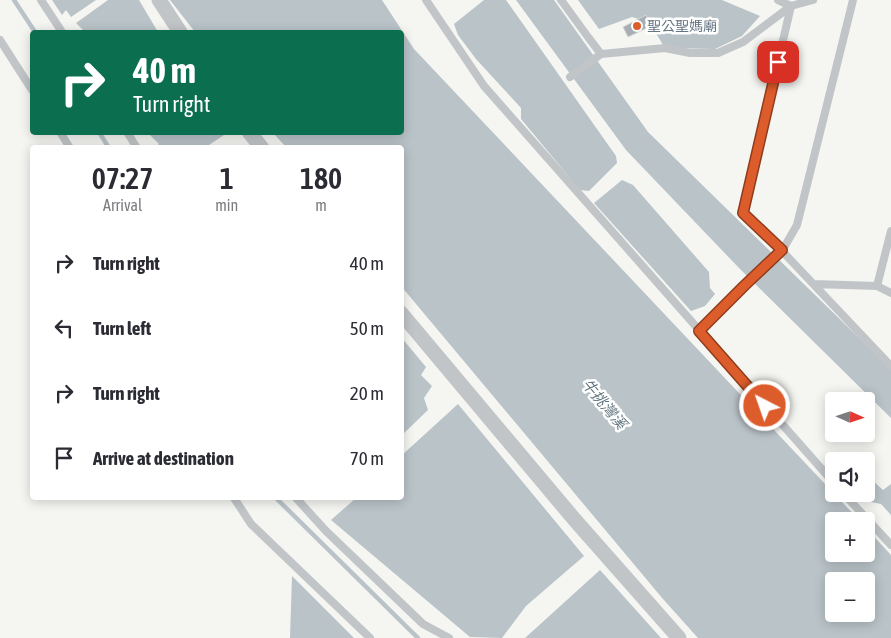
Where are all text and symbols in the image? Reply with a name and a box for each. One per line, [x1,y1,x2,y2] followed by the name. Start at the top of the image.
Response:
[647,18,717,34] place label: 聖公聖媽廟
[631,20,643,32] marker: 聖公聖媽廟
[757,41,799,83] pin
[764,48,792,76] icon: arrive
[50,50,115,115] icon: right
[133,50,196,90] text: 40 m
[133,91,210,117] text: Turn right
[92,161,153,195] text: 07:27
[220,161,234,195] text: 1
[300,161,342,195] text: 180
[103,196,142,214] text: Arrival
[215,196,238,214] text: min
[315,196,327,214] text: m
[50,249,78,277] icon: right
[93,252,160,274] text: Turn right
[350,252,384,274] text: 40 m
[50,314,78,342] icon: left
[93,317,151,339] text: Turn left
[350,317,384,339] text: 50 m
[579,375,631,434] water label: 牛挑灣溪
[50,379,78,407] icon: right
[738,379,790,431] position arrow
[93,382,160,404] text: Turn right
[350,382,384,404] text: 20 m
[825,392,875,442] north arrow
[825,392,875,622] map controls
[50,444,78,472] icon: arrive
[93,447,234,469] text: Arrive at destination
[350,447,384,469] text: 70 m
[825,452,875,502] button: sound
[825,512,875,562] button: +
[825,572,875,622] button: −

